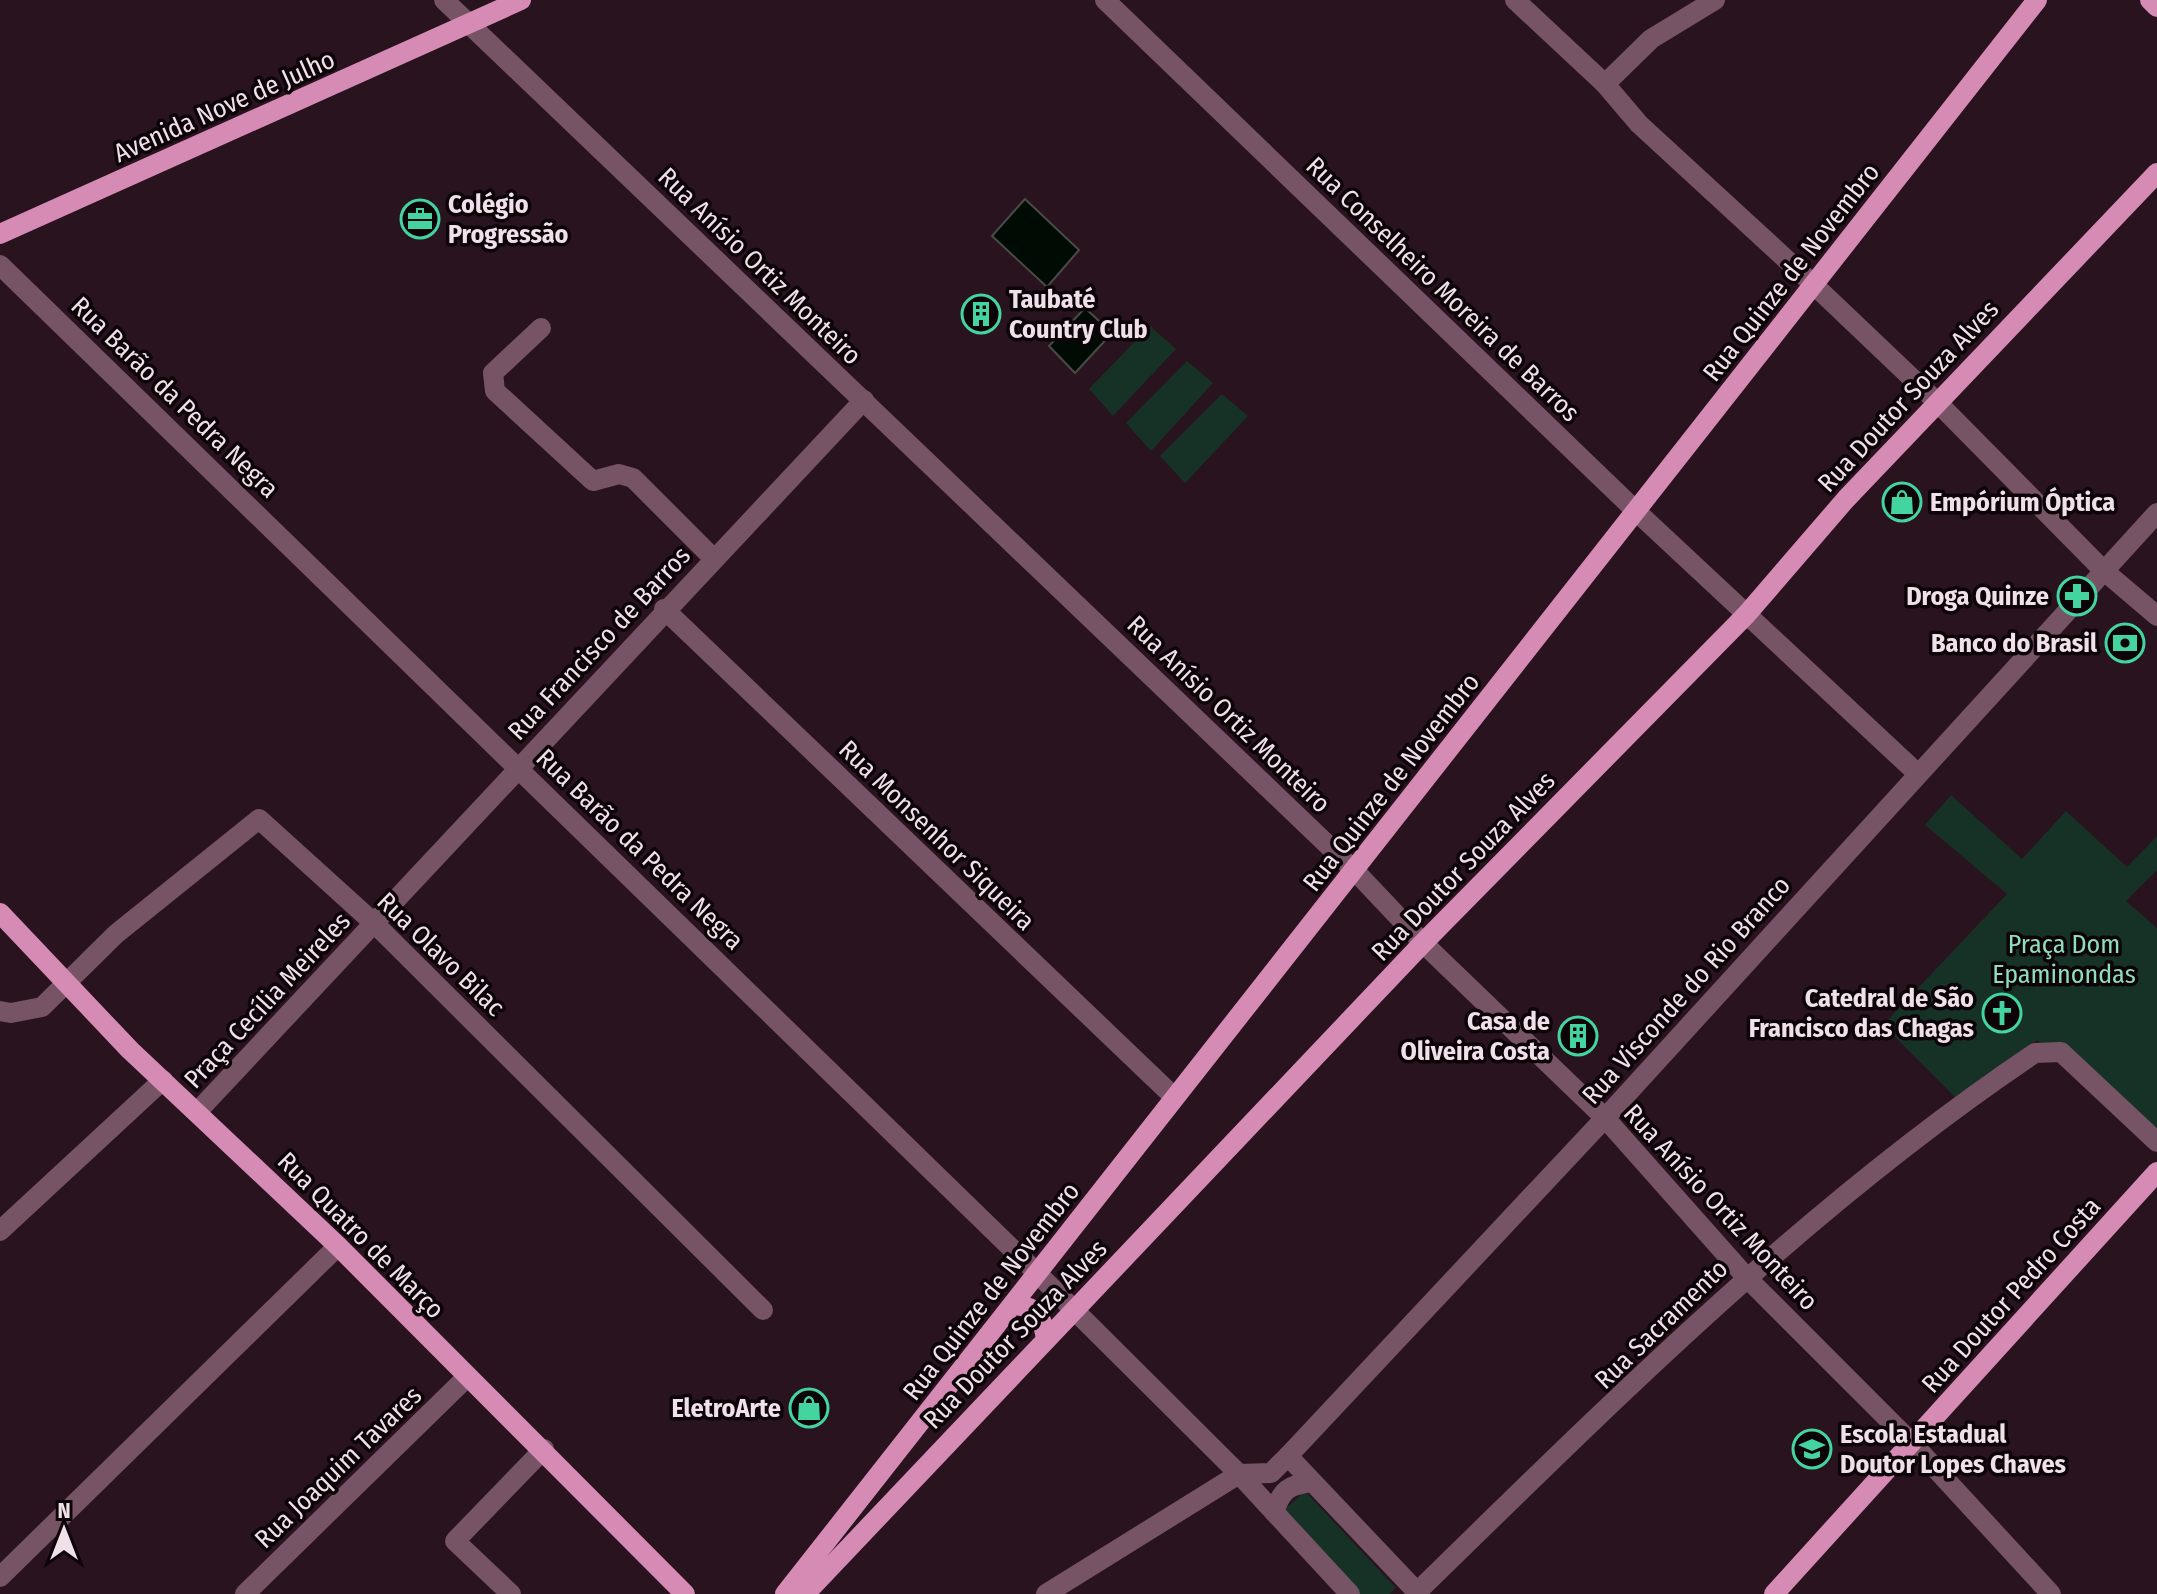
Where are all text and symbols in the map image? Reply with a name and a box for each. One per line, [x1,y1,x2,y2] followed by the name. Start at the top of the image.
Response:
[109,44,340,169] street label: Avenida Nove de Julho
[1300,150,1586,428] street label: Rua Conselheiro Moreira de Barros
[1697,157,1886,388] street label: Rua Quinze de Novembro
[652,161,868,371] street label: Rua Anísio Ortiz Monteiro
[448,189,569,250] place label: Colégio Progressão
[399,198,441,240] office icon: Colégio Progressão
[1009,284,1148,345] place label: Taubaté Country Club
[65,290,285,504] street label: Rua Barão da Pedra Negra
[960,293,1002,335] building icon: Taubaté Country Club
[1812,294,2005,499] street label: Rua Doutor Souza Alves
[1881,481,1923,523] shop icon: Empórium Óptica
[1930,486,2115,518] place label: Empórium Óptica
[502,540,697,746] street label: Rua Francisco de Barros
[2056,575,2098,617] pharmacy icon: Droga Quinze
[1906,581,2049,612] place label: Droga Quinze
[1121,609,1337,819] street label: Rua Anísio Ortiz Monteiro
[2104,622,2146,664] bank icon: Banco do Brasil
[1931,628,2098,659] place label: Banco do Brasil
[1297,667,1486,898] street label: Rua Quinze de Novembro
[832,734,1041,937] street label: Rua Monsenhor Siqueira
[530,742,750,956] street label: Rua Barão da Pedra Negra
[1365,765,1562,967] street label: Rua Doutor Souza Alves
[1576,870,1797,1111] street label: Rua Visconde do Rio Branco
[371,886,511,1023] street label: Rua Olavo Bilac
[178,906,357,1095] street label: Praça Cecília Meireles
[1992,929,2136,990] park label: Praça Dom Epaminondas
[1749,983,1974,1044] place label: Catedral de São Francisco das Chagas
[1981,992,2023,1034] church icon: Catedral de São Francisco das Chagas
[1401,1006,1550,1067] place label: Casa de Oliveira Costa
[1557,1015,1599,1057] building icon: Casa de Oliveira Costa
[1617,1098,1824,1317] street label: Rua Anísio Ortiz Monteiro
[271,1146,450,1325] street label: Rua Quatro de Março
[897,1176,1086,1407] street label: Rua Quinze de Novembro
[1915,1191,2107,1399] street label: Rua Doutor Pedro Costa
[917,1233,1114,1435] street label: Rua Doutor Souza Alves
[1588,1253,1734,1395] street label: Rua Sacramento
[249,1380,428,1555] street label: Rua Joaquim Tavares
[788,1387,830,1429] shop icon: EletroArte
[671,1393,781,1424] place label: EletroArte
[1840,1419,2066,1480] place label: Escola Estadual Doutor Lopes Chaves
[1791,1428,1833,1470] school or university icon: Escola Estadual Doutor Lopes Chaves
[24,1490,104,1570] north arrow
[57,1497,71,1524] text: N

